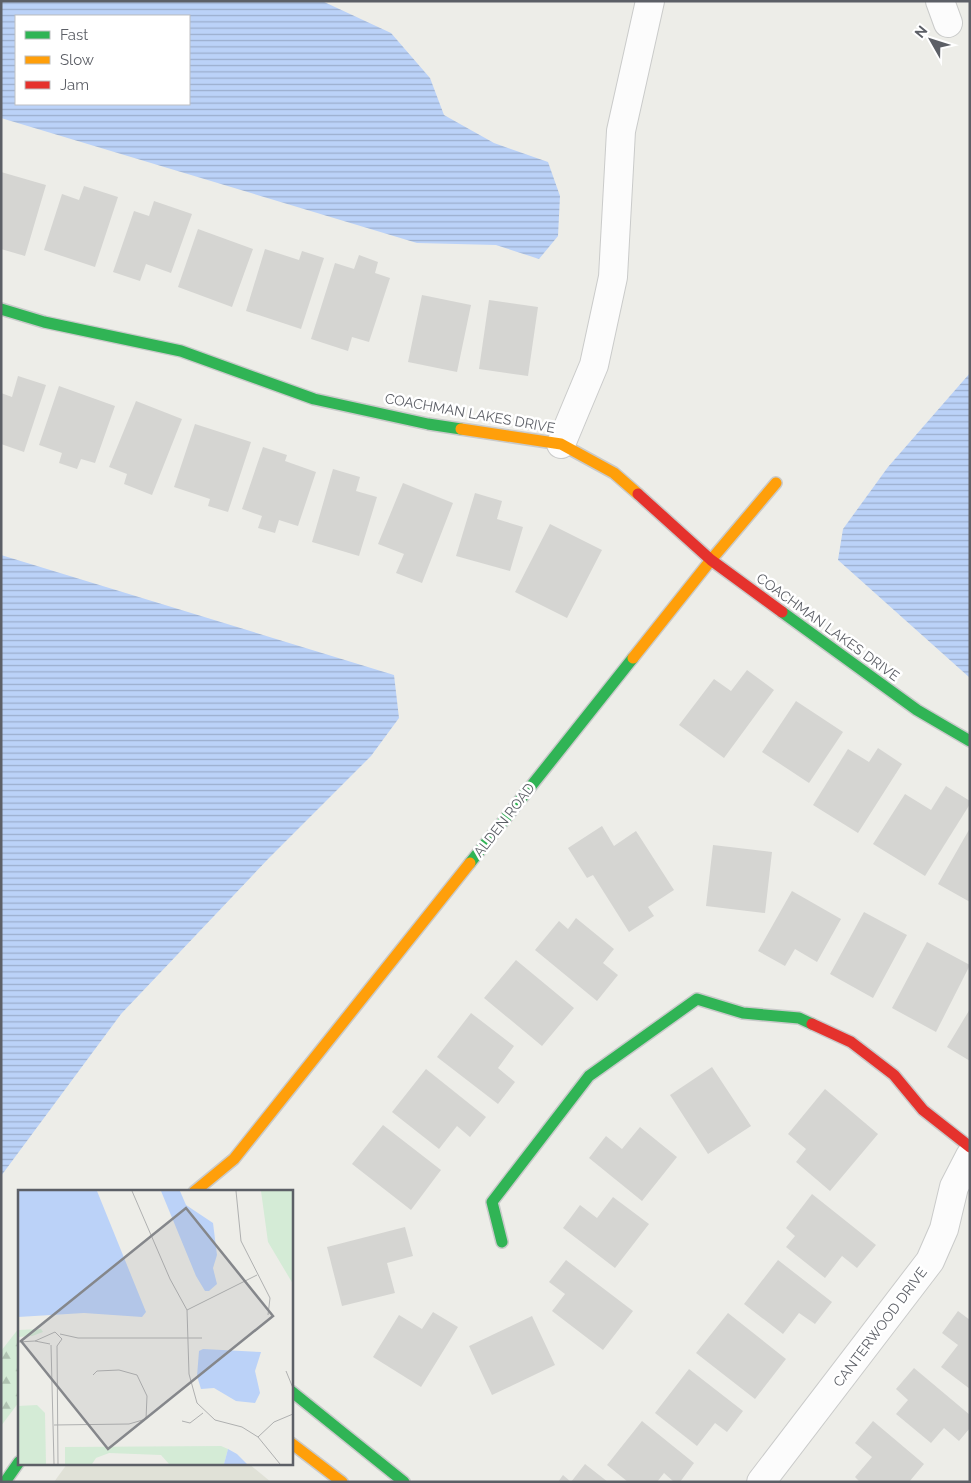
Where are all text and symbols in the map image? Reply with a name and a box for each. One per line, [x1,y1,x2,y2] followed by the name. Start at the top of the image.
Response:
[15,15,190,105] legend
[906,15,956,65] north arrow
[911,23,930,41] text: N
[60,26,88,44] text: Fast
[60,51,94,69] text: Slow
[60,76,89,94] text: Jam
[384,390,556,436] street label: COACHMAN LAKES DRIVE
[753,570,903,684] street label: COACHMAN LAKES DRIVE
[470,780,538,860] street label: ALDEN ROAD
[18,1190,292,1466] inset map
[830,1264,930,1390] street label: CANTERWOOD DRIVE

